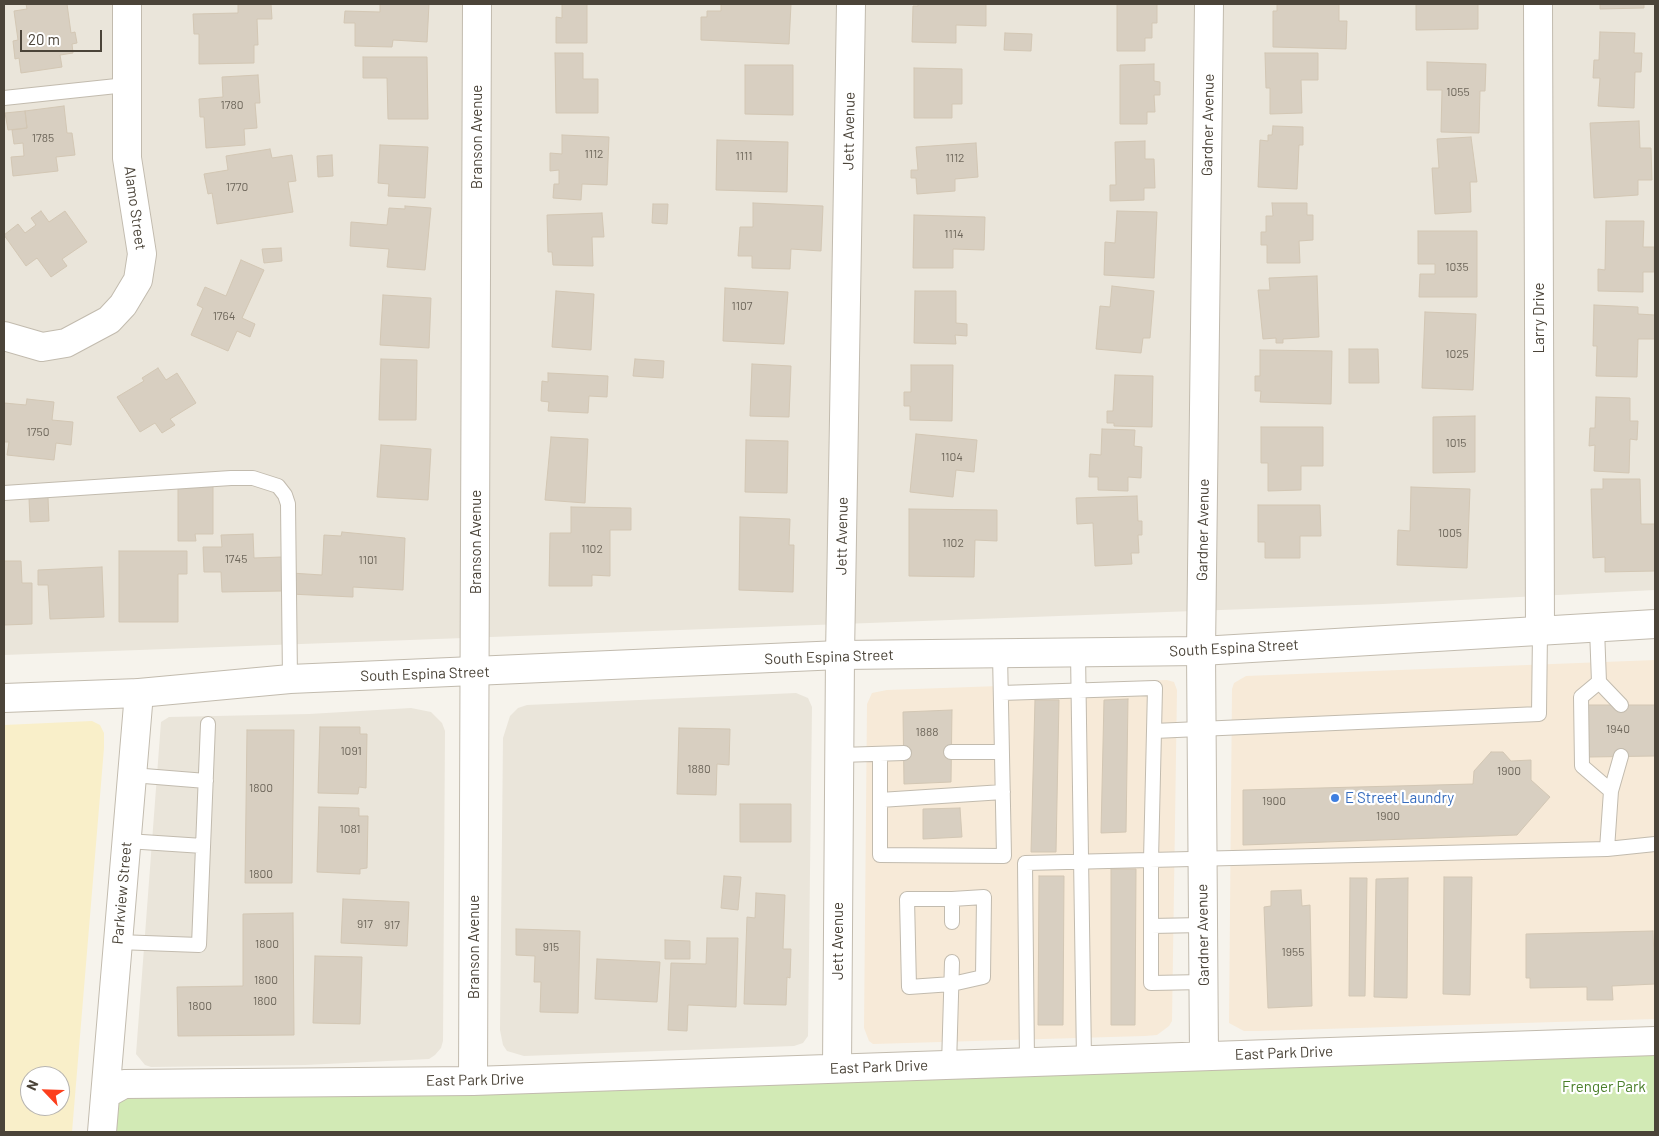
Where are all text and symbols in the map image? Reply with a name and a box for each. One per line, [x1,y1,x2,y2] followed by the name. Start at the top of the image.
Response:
[22,20,105,52] scale bar
[28,30,60,48] text: 20 m
[1198,74,1218,176] street label: Gardner Avenue
[468,85,486,189] street label: Branson Avenue
[1446,85,1470,99] house number: 1055
[839,92,859,170] street label: Jett Avenue
[221,98,243,112] house number: 1780
[32,131,54,145] house number: 1785
[584,147,604,161] house number: 1112
[736,149,752,163] house number: 1111
[945,151,965,165] house number: 1112
[120,165,150,251] street label: Alamo Street
[226,180,248,194] house number: 1770
[944,227,964,241] house number: 1114
[1445,260,1469,274] house number: 1035
[1530,283,1548,353] street label: Larry Drive
[732,299,752,313] house number: 1107
[213,309,235,323] house number: 1764
[1445,347,1469,361] house number: 1025
[27,425,49,439] house number: 1750
[1445,436,1467,450] house number: 1015
[941,450,963,464] house number: 1104
[1193,479,1213,581] street label: Gardner Avenue
[467,490,485,594] street label: Branson Avenue
[832,497,852,575] street label: Jett Avenue
[1438,526,1462,540] house number: 1005
[942,536,964,550] house number: 1102
[581,542,603,556] house number: 1102
[225,552,247,566] house number: 1745
[358,553,378,567] house number: 1101
[1169,636,1299,660] street label: South Espina Street
[764,646,894,668] street label: South Espina Street
[360,663,490,685] street label: South Espina Street
[1606,722,1630,736] house number: 1940
[916,725,938,739] house number: 1888
[340,744,362,758] house number: 1091
[687,762,711,776] house number: 1880
[1497,764,1521,778] house number: 1900
[249,781,273,795] house number: 1800
[1345,789,1454,807] place label: E Street Laundry
[1329,792,1341,804] marker: E Street Laundry
[1262,794,1286,808] house number: 1900
[1376,809,1400,823] house number: 1900
[339,822,361,836] house number: 1081
[109,841,135,945] street label: Parkview Street
[249,867,273,881] house number: 1800
[1193,884,1213,986] street label: Gardner Avenue
[465,895,483,999] street label: Branson Avenue
[829,902,847,980] street label: Jett Avenue
[357,917,373,931] house number: 917
[384,918,400,932] house number: 917
[255,937,279,951] house number: 1800
[543,940,559,954] house number: 915
[1282,945,1304,959] house number: 1955
[254,973,278,987] house number: 1800
[253,994,277,1008] house number: 1800
[188,999,212,1013] house number: 1800
[1235,1042,1333,1064] street label: East Park Drive
[830,1056,928,1078] street label: East Park Drive
[20,1066,70,1116] north arrow
[426,1070,524,1090] street label: East Park Drive
[22,1077,41,1093] text: N
[1562,1078,1646,1096] park label: Frenger Park

